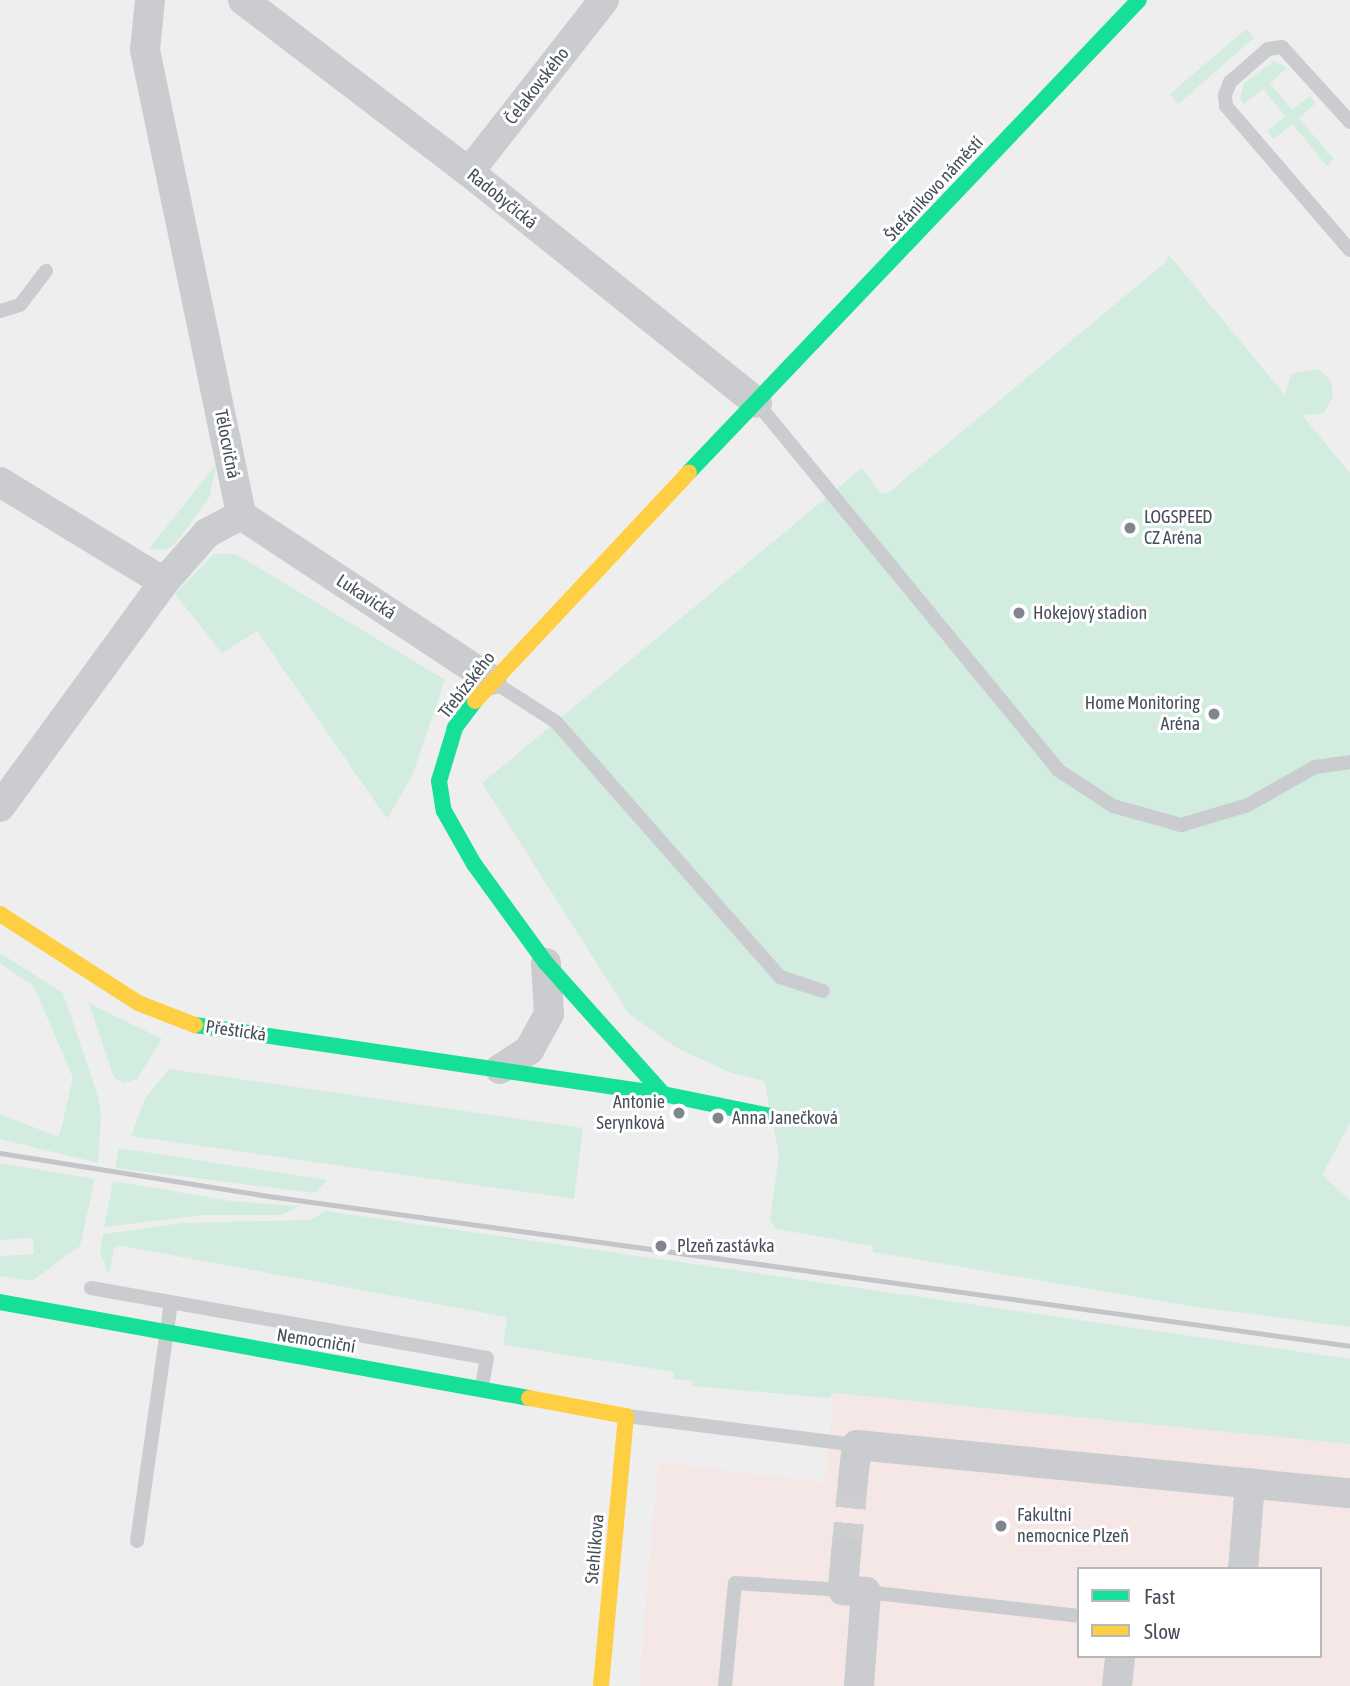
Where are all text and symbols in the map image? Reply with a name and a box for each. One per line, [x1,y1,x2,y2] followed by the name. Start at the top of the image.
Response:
[500,43,574,129] street label: Čelakovského
[880,132,988,246] street label: Štefánikovo náměstí
[463,164,541,234] street label: Radobyčická
[210,408,244,480] street label: Tělocvičná
[1144,507,1212,550] place label: LOGSPEED CZ Aréna
[1122,520,1138,536] marker: LOGSPEED CZ Aréna
[332,570,400,624] street label: Lukavická
[1033,602,1147,624] place label: Hokejový stadion
[1011,605,1027,621] marker: Hokejový stadion
[434,647,500,723] street label: Třebízského
[1085,693,1200,736] place label: Home Monitoring Aréna
[1206,706,1222,722] marker: Home Monitoring Aréna
[204,1016,268,1046] street label: Přeštická
[596,1092,665,1134] place label: Antonie Serynková
[671,1105,687,1121] marker: Antonie Serynková
[732,1107,838,1129] place label: Anna Janečková
[710,1110,726,1126] marker: Anna Janečková
[677,1235,775,1257] place label: Plzeň zastávka
[651,1236,671,1256] marker: Plzeň zastávka
[275,1324,357,1358] street label: Nemocniční
[1017,1505,1129,1548] place label: Fakultní nemocnice Plzeň
[581,1513,609,1585] street label: Stehlíkova
[991,1516,1011,1536] marker: Fakultní nemocnice Plzeň
[1077,1567,1322,1658] legend
[1144,1584,1175,1608] text: Fast
[1144,1619,1180,1643] text: Slow

